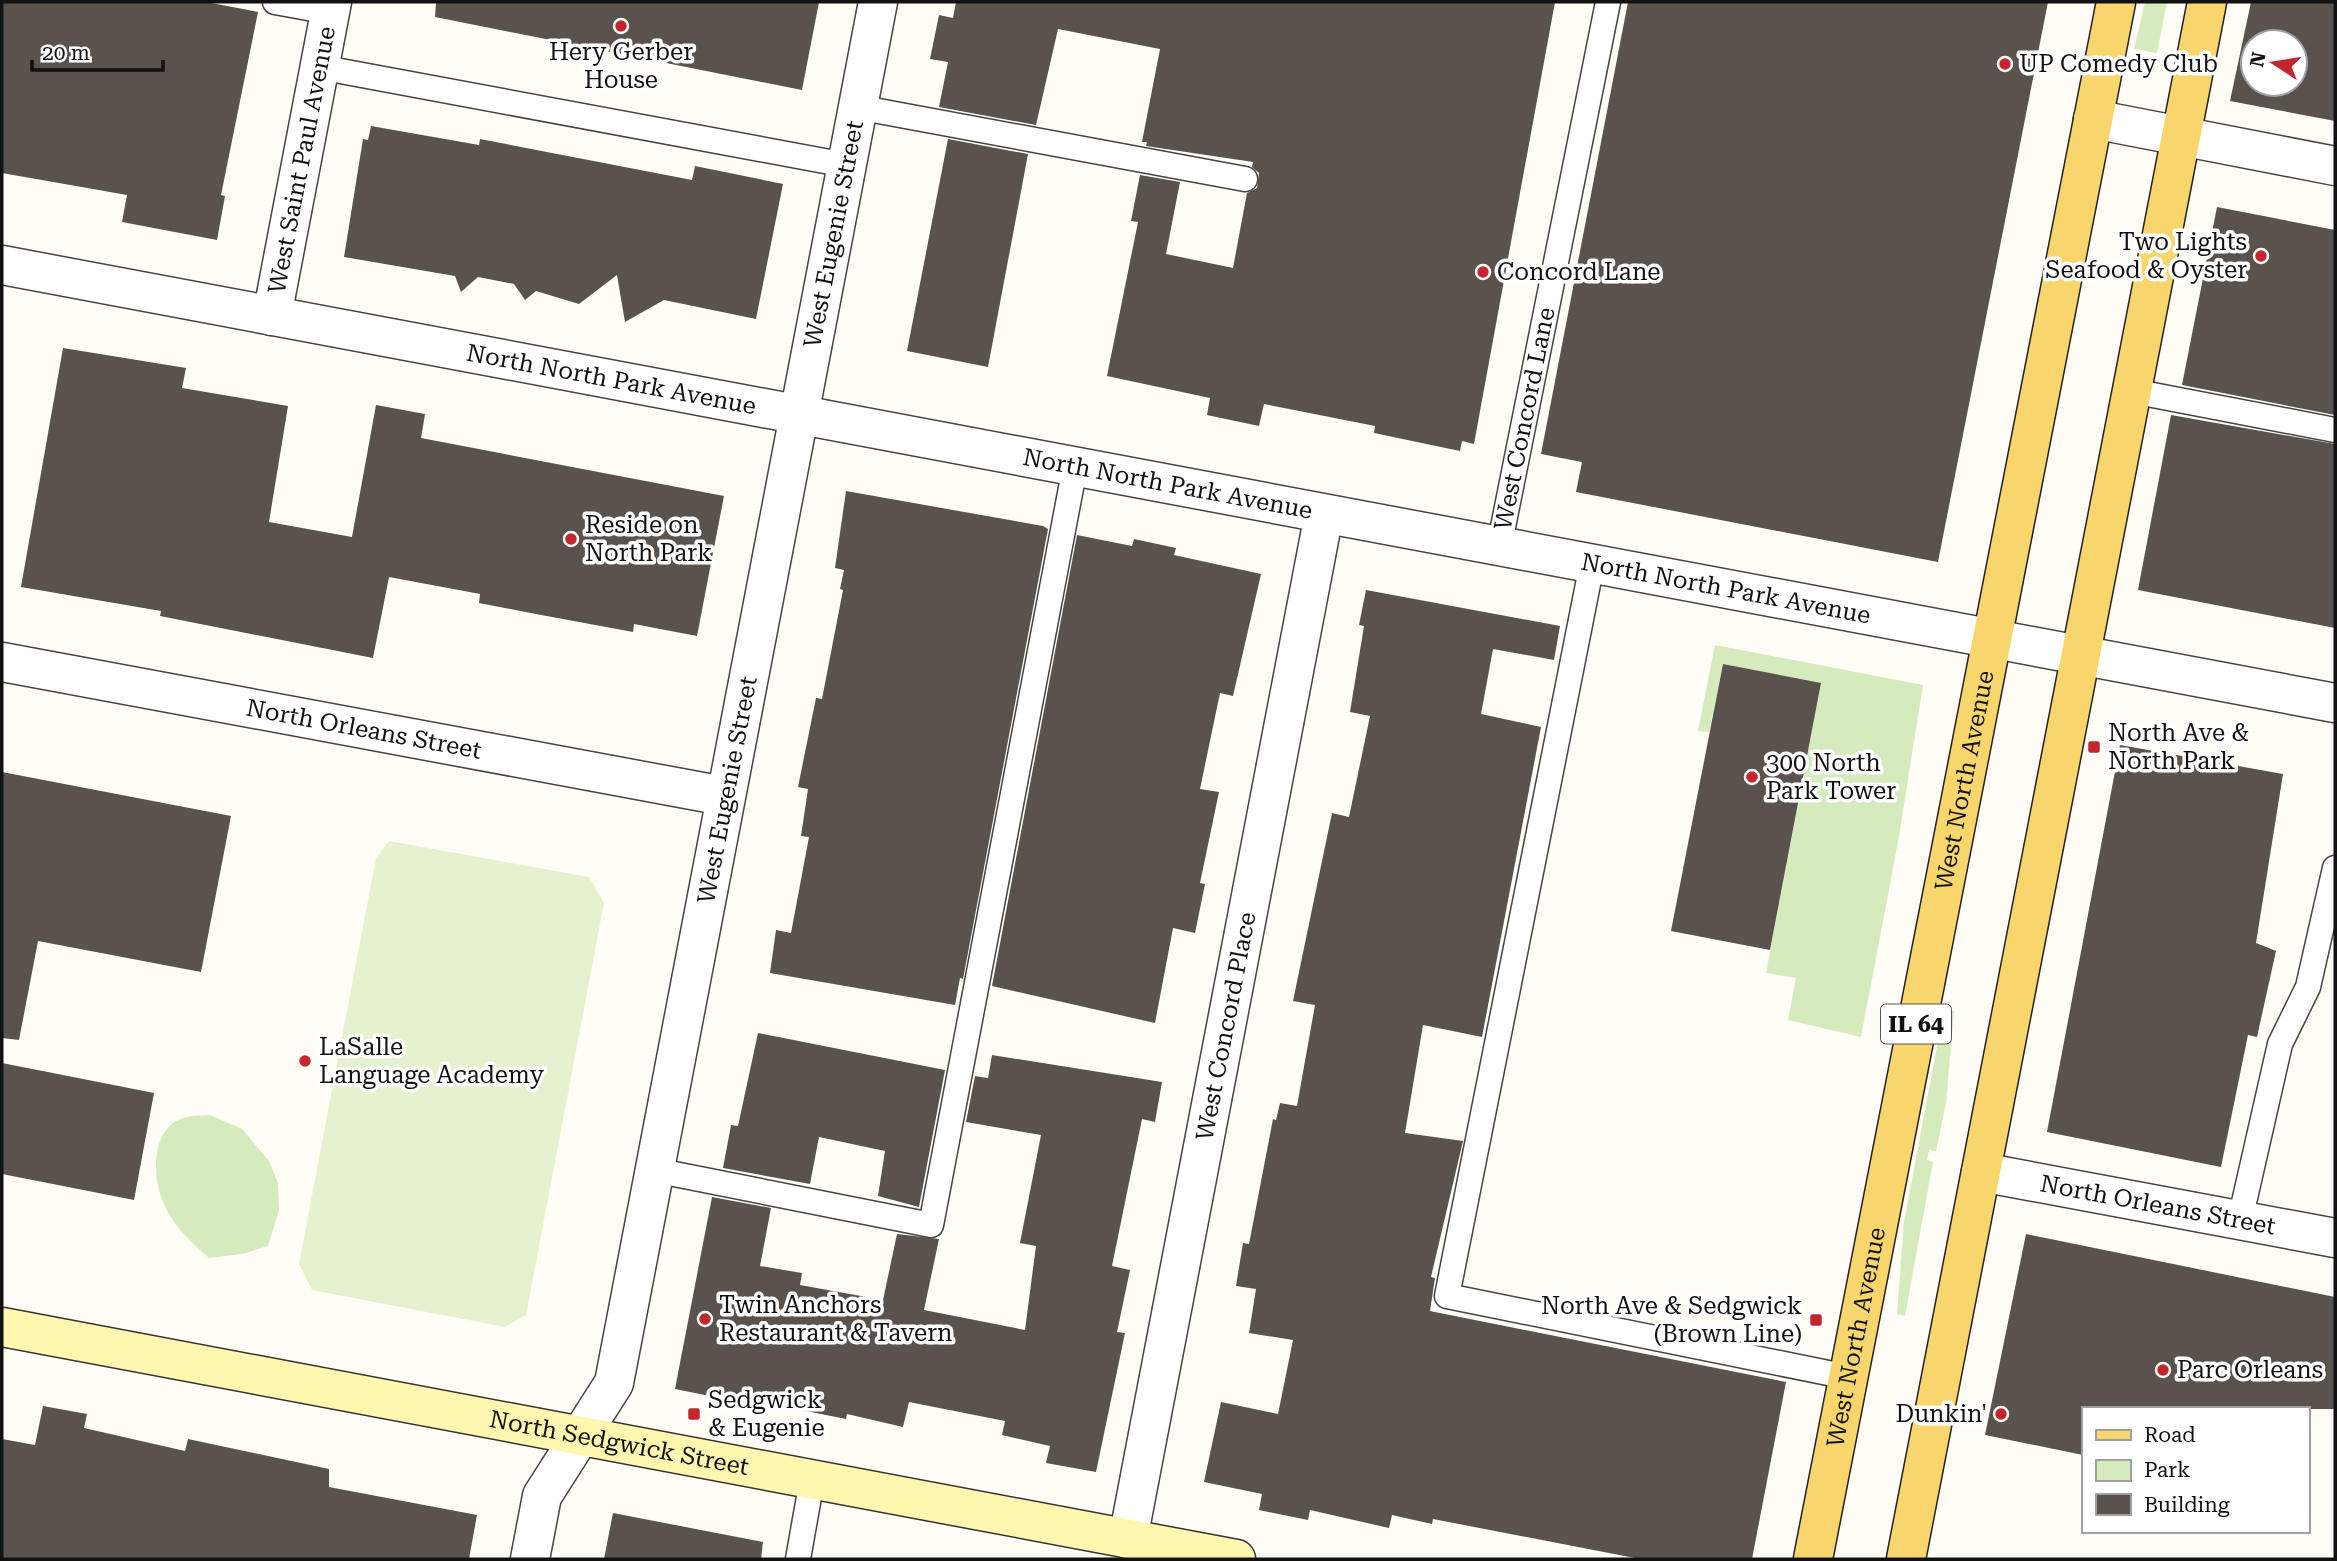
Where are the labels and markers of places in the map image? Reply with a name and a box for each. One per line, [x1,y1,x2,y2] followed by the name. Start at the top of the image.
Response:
[613,18,629,34] marker: Hery Gerber House
[549,38,693,94] place label: Hery Gerber House
[2019,50,2218,78] place label: UP Comedy Club
[1997,56,2013,72] marker: UP Comedy Club
[2045,228,2247,284] place label: Two Lights Seafood & Oyster
[2253,248,2269,264] marker: Two Lights Seafood & Oyster
[1497,258,1661,286] place label: Concord Lane
[1475,264,1491,280] marker: Concord Lane
[585,511,712,567] place label: Reside on North Park
[563,531,579,547] marker: Reside on North Park
[2108,719,2249,775] place label: North Ave & North Park
[2086,739,2102,755] marker: North Ave & North Park
[1766,749,1896,805] place label: 300 North Park Tower
[1744,769,1760,785] marker: 300 North Park Tower
[319,1033,545,1089] place label: LaSalle Language Academy
[297,1053,313,1069] marker: LaSalle Language Academy
[719,1291,952,1347] place label: Twin Anchors Restaurant & Tavern
[1541,1292,1802,1348] place label: North Ave & Sedgwick (Brown Line)
[697,1311,713,1327] marker: Twin Anchors Restaurant & Tavern
[1808,1312,1824,1328] marker: North Ave & Sedgwick (Brown Line)
[2177,1356,2323,1384] place label: Parc Orleans
[2155,1362,2171,1378] marker: Parc Orleans
[708,1386,825,1442] place label: Sedgwick & Eugenie
[1896,1400,1987,1428] place label: Dunkin'
[686,1406,702,1422] marker: Sedgwick & Eugenie
[1993,1406,2009,1422] marker: Dunkin'

